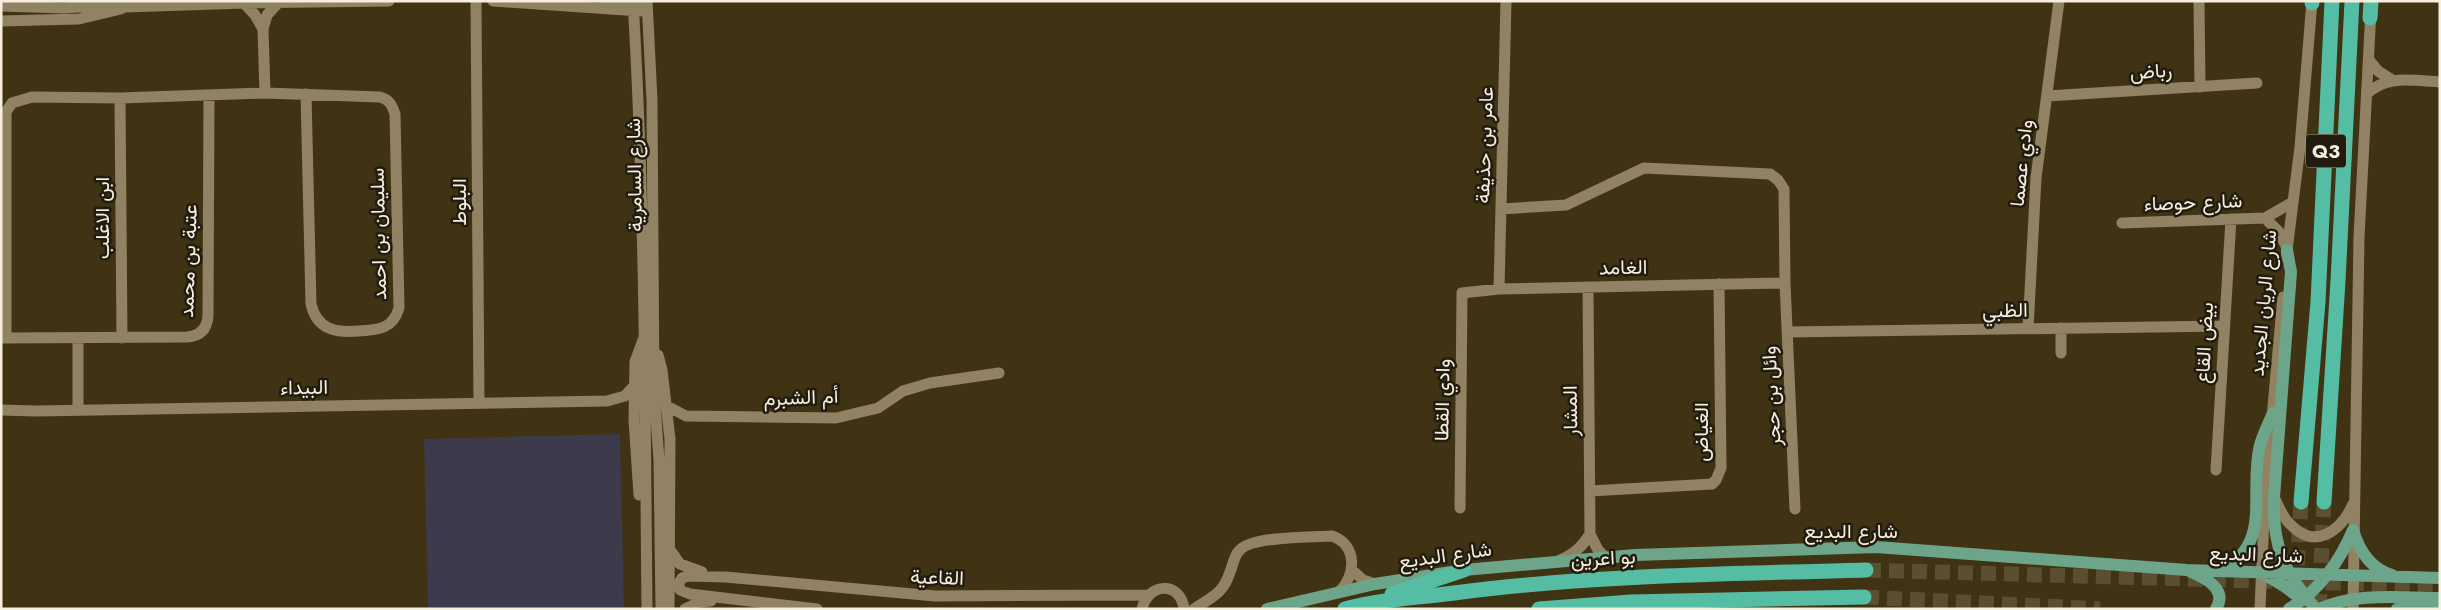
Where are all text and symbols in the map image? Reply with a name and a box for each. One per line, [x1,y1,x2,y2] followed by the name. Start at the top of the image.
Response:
[2129,56,2173,87] street label: رباض
[1468,86,1501,204] street label: عامر بن حذيفة
[619,118,650,232] street label: شارع السامرية
[2003,118,2042,208] street label: وادي عصما
[2306,134,2346,168] road number: Q3
[363,168,394,300] street label: سليمان بن احمد
[88,177,117,259] street label: ابن الاغلب
[445,178,474,226] street label: البلوط
[2143,186,2243,219] street label: شارع حوصاء
[172,204,205,318] street label: عتبة بن محمد
[2243,229,2284,377] street label: شارع الريان الجديد
[1599,253,1647,282] street label: الغامد
[1982,296,2028,327] street label: الظبي
[2188,302,2221,385] street label: بيض القاع
[1754,345,1789,448] street label: وائل بن حجر
[1427,359,1460,441] street label: وادي القطا
[280,373,328,402] street label: البيداء
[763,382,839,413] street label: أم الشبرم
[1556,385,1585,438] street label: المشار
[1687,402,1716,462] street label: الغياض
[1804,517,1898,546] street label: شارع البديع
[1397,535,1493,576] street label: شارع البديع
[2209,538,2303,571] street label: شارع البديع
[1570,542,1636,575] street label: بو اعرين
[910,562,964,593] street label: القاعية

